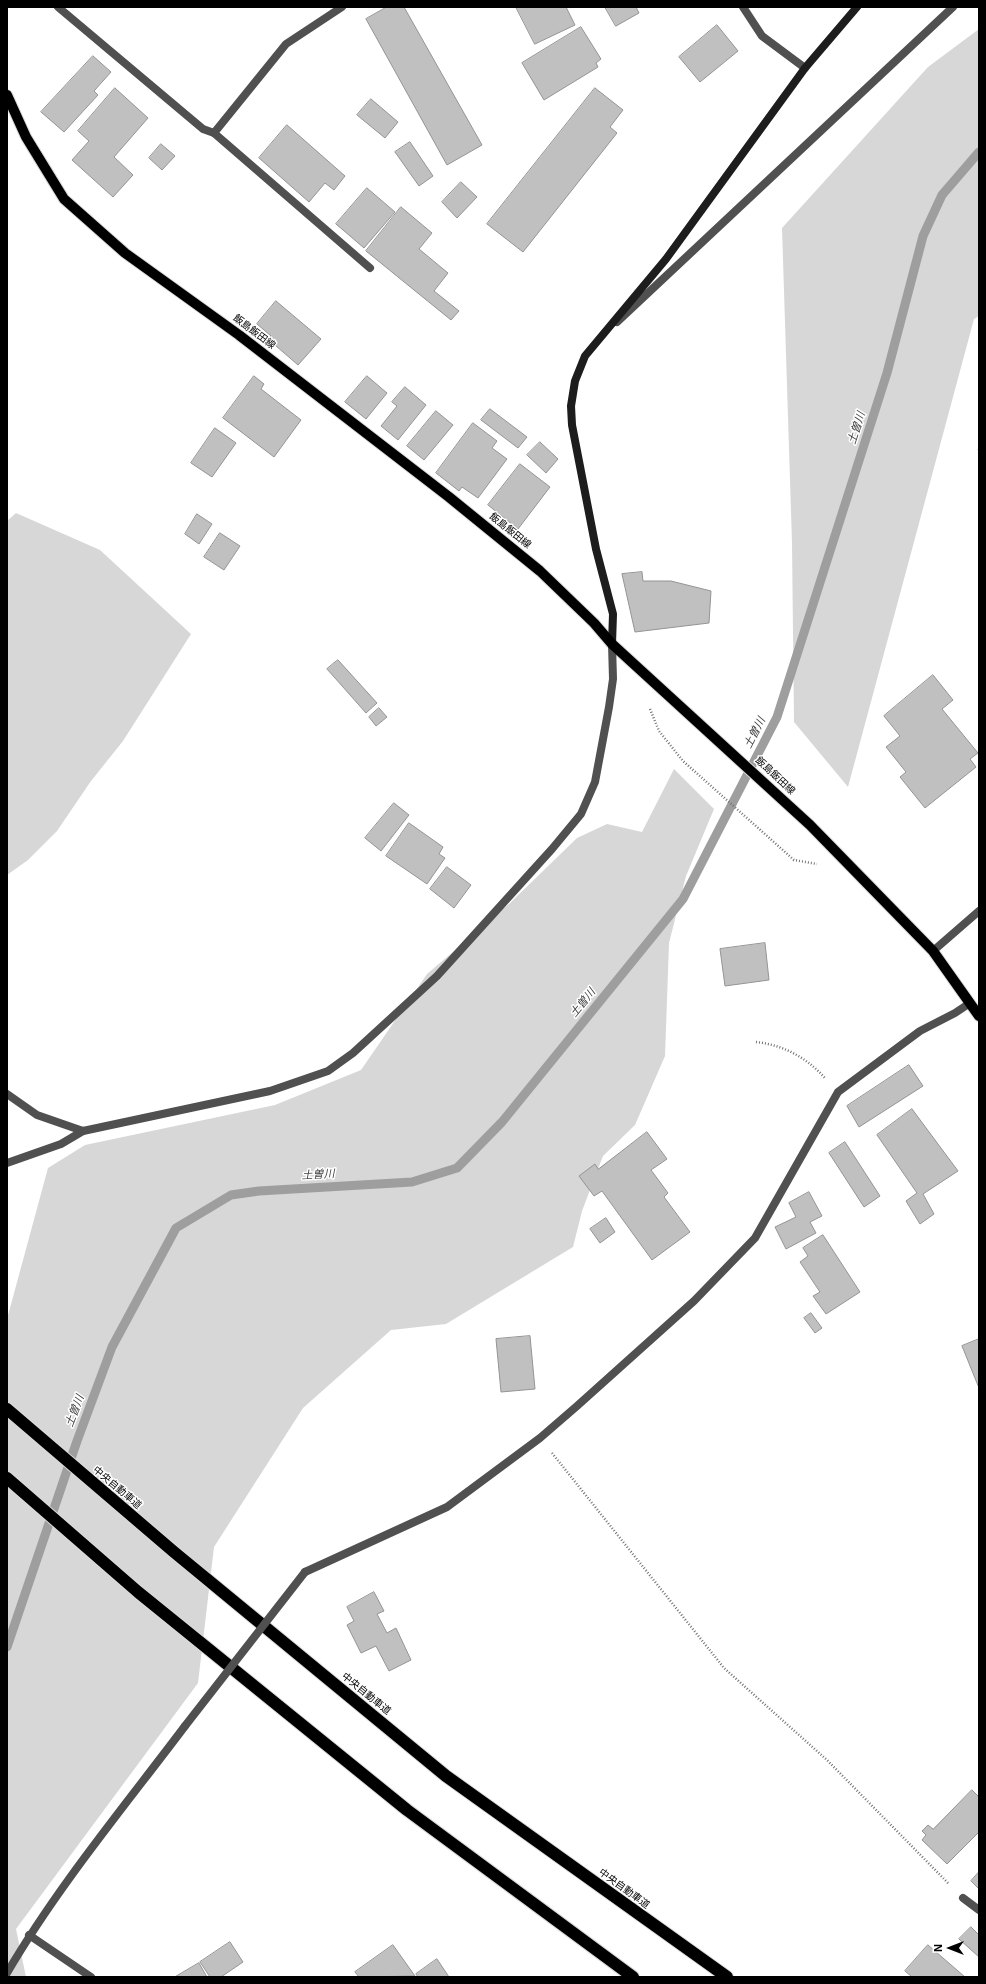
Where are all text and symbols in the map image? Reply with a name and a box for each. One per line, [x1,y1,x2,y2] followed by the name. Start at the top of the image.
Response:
[230,312,278,352] street label: 飯島飯田線
[846,410,868,446] water label: 土曽川
[487,511,533,551] street label: 飯島飯田線
[742,715,768,751] water label: 土曽川
[753,755,797,797] street label: 飯島飯田線
[567,986,599,1020] water label: 土曽川
[301,1168,335,1182] water label: 土曽川
[63,1393,87,1429] water label: 土曽川
[90,1464,144,1512] street label: 中央自動車道
[339,1670,393,1718] street label: 中央自動車道
[596,1867,652,1911] street label: 中央自動車道
[930,1928,970,1968] north arrow
[932,1944,944,1952] text: N

